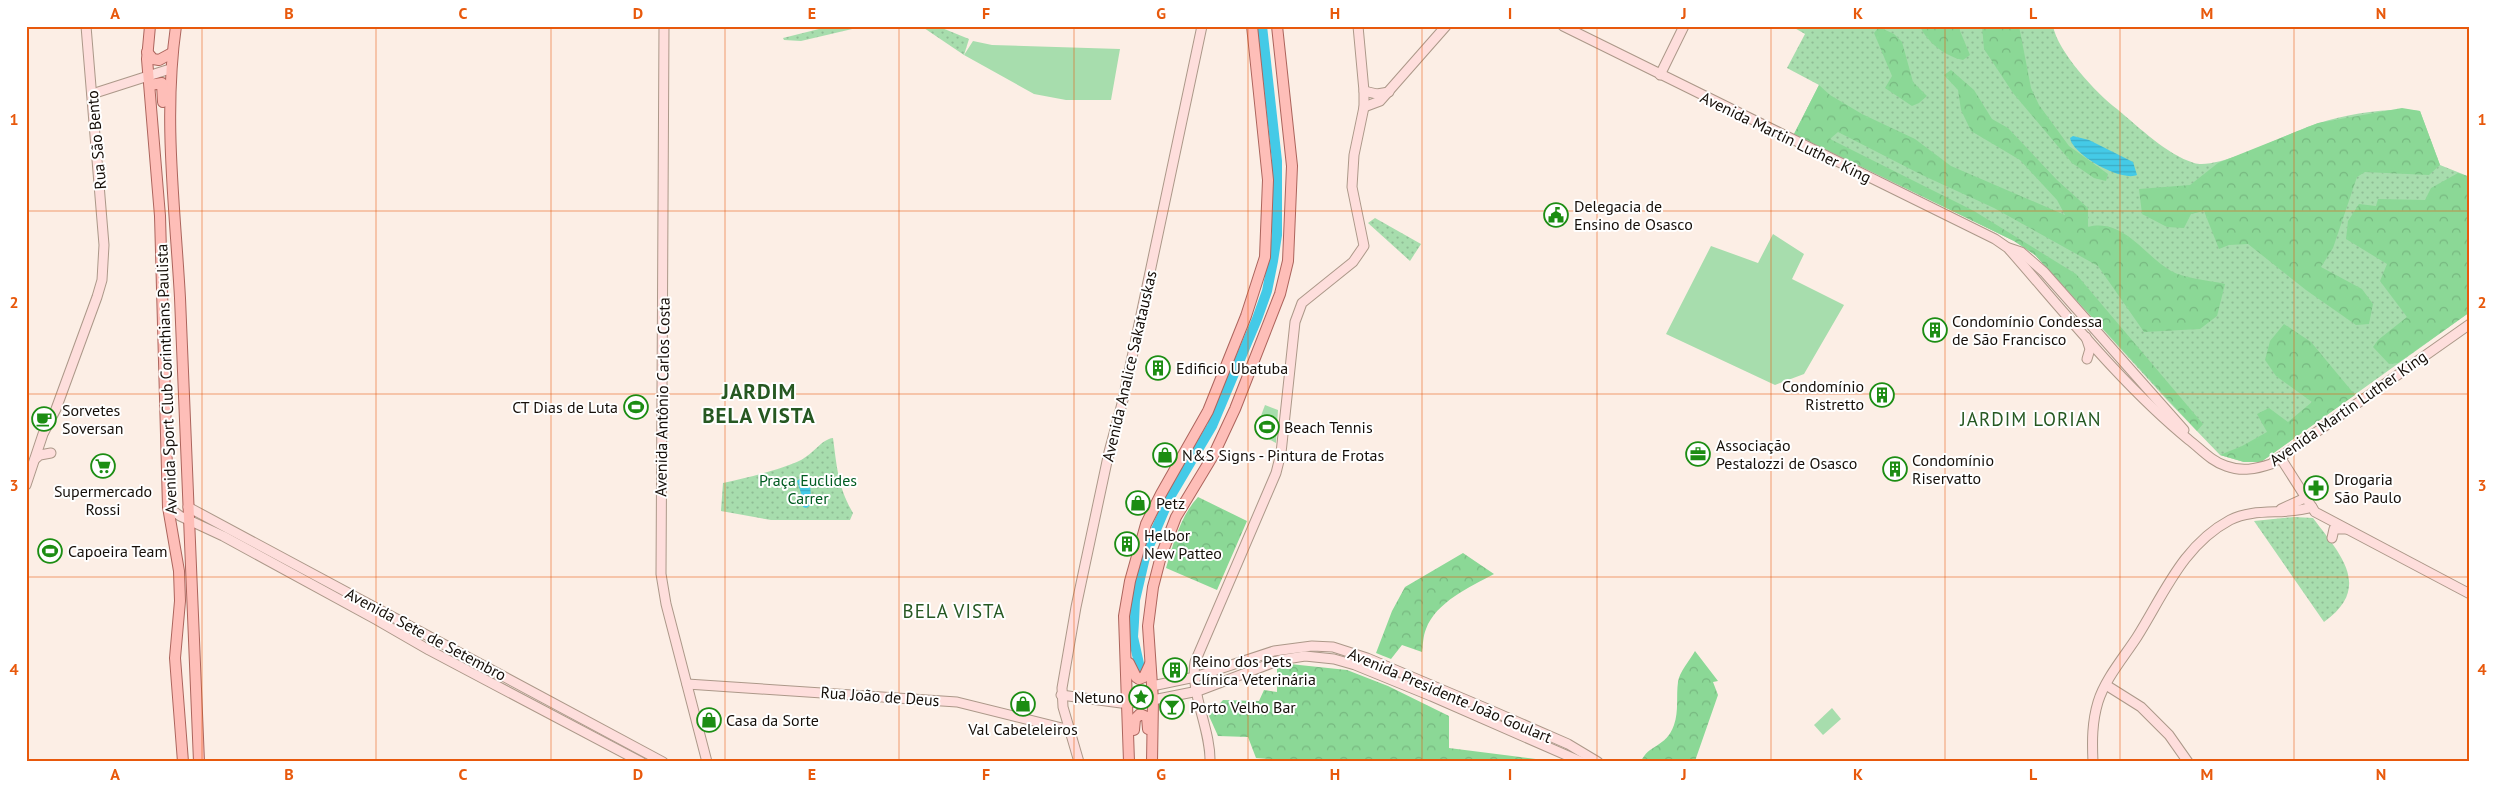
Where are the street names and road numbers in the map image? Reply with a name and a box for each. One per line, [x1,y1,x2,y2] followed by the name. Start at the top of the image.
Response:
[1697,87,1875,187] street label: Avenida Martin Luther King
[82,90,110,190] street label: Rua São Bento
[151,243,181,515] street label: Avenida Sport Club Corinthians Paulista
[1097,268,1161,463] street label: Avenida Analice Sakatauskas
[650,297,674,497] street label: Avenida Antônio Carlos Costa
[2265,346,2431,470] street label: Avenida Martin Luther King
[342,583,510,685] street label: Avenida Sete de Setembro
[1345,643,1555,747] street label: Avenida Presidente João Goulart
[820,682,940,710] street label: Rua João de Deus

